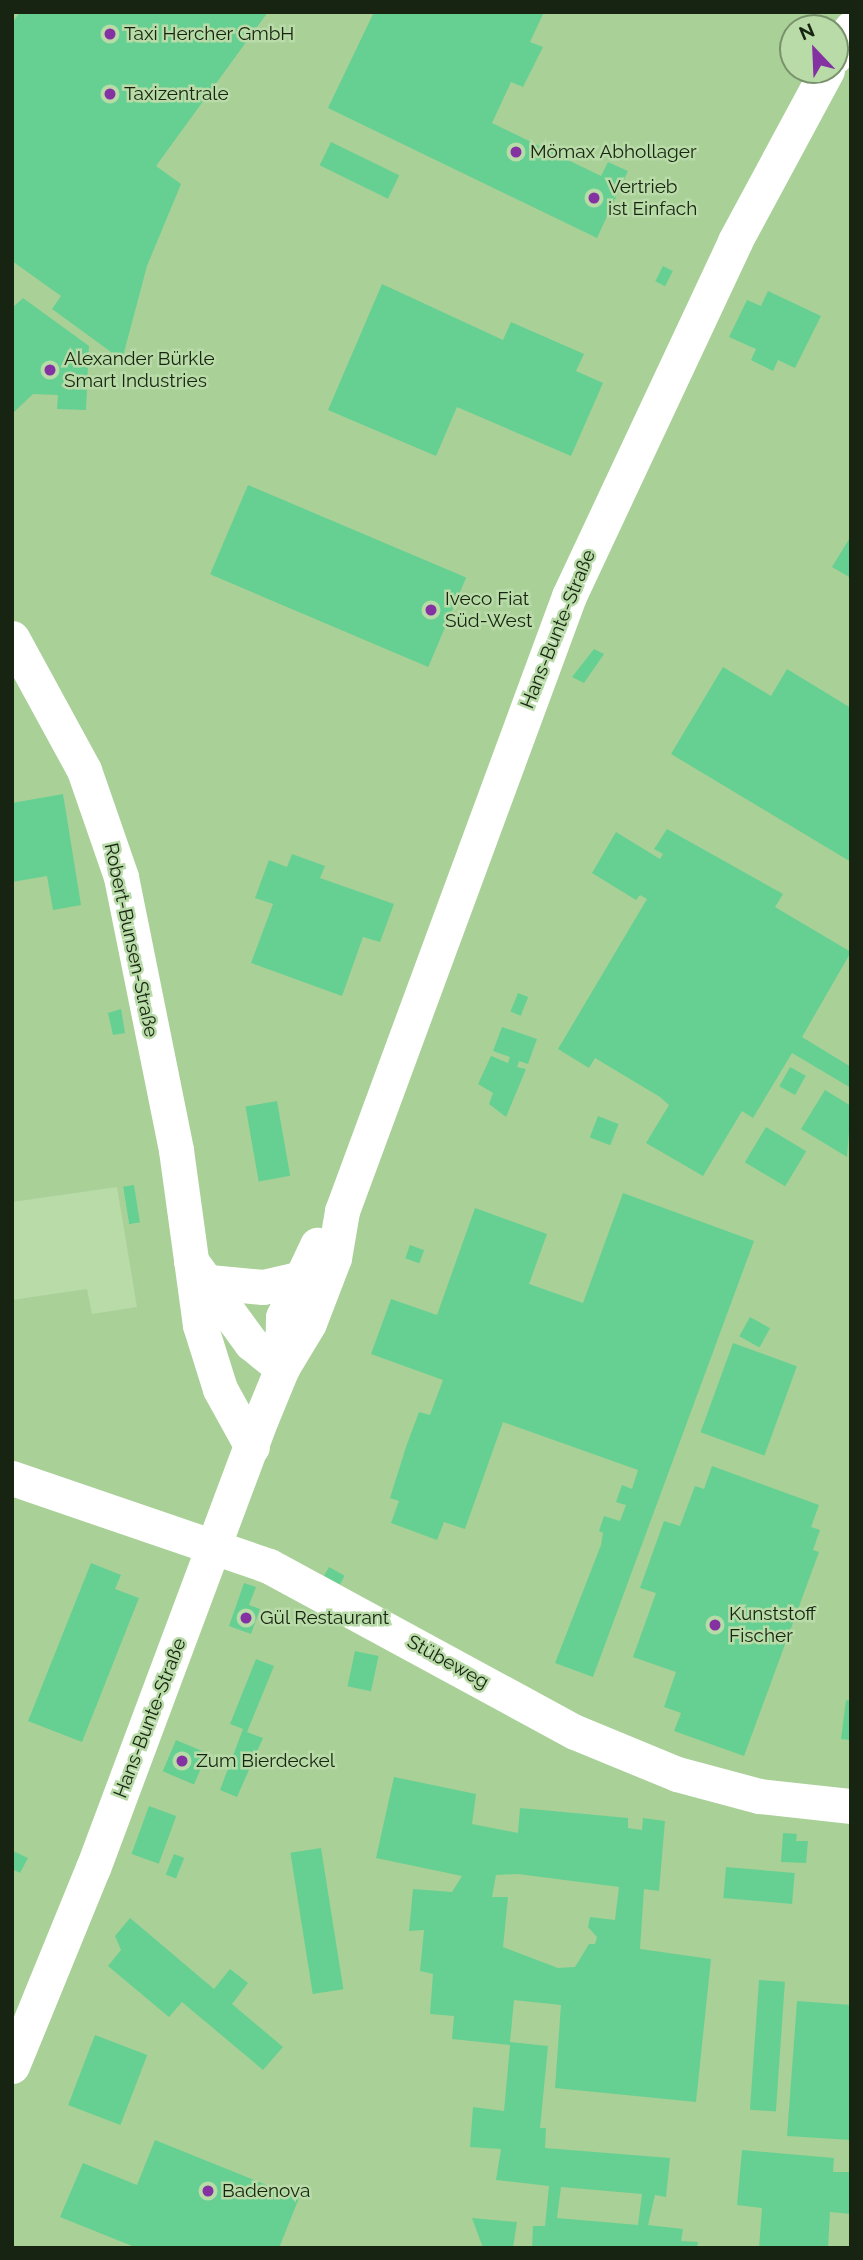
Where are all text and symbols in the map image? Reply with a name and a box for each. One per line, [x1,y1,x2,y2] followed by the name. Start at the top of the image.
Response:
[779,14,849,84] north arrow
[796,19,818,44] text: N
[124,23,295,45] place label: Taxi Hercher GmbH
[102,26,118,42] marker: Taxi Hercher GmbH
[124,83,229,105] place label: Taxizentrale
[102,86,118,102] marker: Taxizentrale
[530,141,697,163] place label: Mömax Abhollager
[508,144,524,160] marker: Mömax Abhollager
[608,176,697,220] place label: Vertrieb ist Einfach
[586,190,602,206] marker: Vertrieb ist Einfach
[64,348,215,392] place label: Alexander Bürkle Smart Industries
[42,362,58,378] marker: Alexander Bürkle Smart Industries
[516,546,600,712] street label: Hans-Bunte-Straße
[445,588,532,632] place label: Iveco Fiat Süd-West
[423,602,439,618] marker: Iveco Fiat Süd-West
[99,841,163,1039] street label: Robert-Bunsen-Straße
[729,1603,816,1647] place label: Kunststoff Fischer
[260,1607,390,1629] place label: Gül Restaurant
[238,1610,254,1626] marker: Gül Restaurant
[707,1617,723,1633] marker: Kunststoff Fischer
[403,1630,493,1694] street label: Stübeweg
[109,1635,191,1801] street label: Hans-Bunte-Straße
[196,1750,335,1772] place label: Zum Bierdeckel
[174,1753,190,1769] marker: Zum Bierdeckel
[222,2180,310,2202] place label: Badenova
[200,2183,216,2199] marker: Badenova

